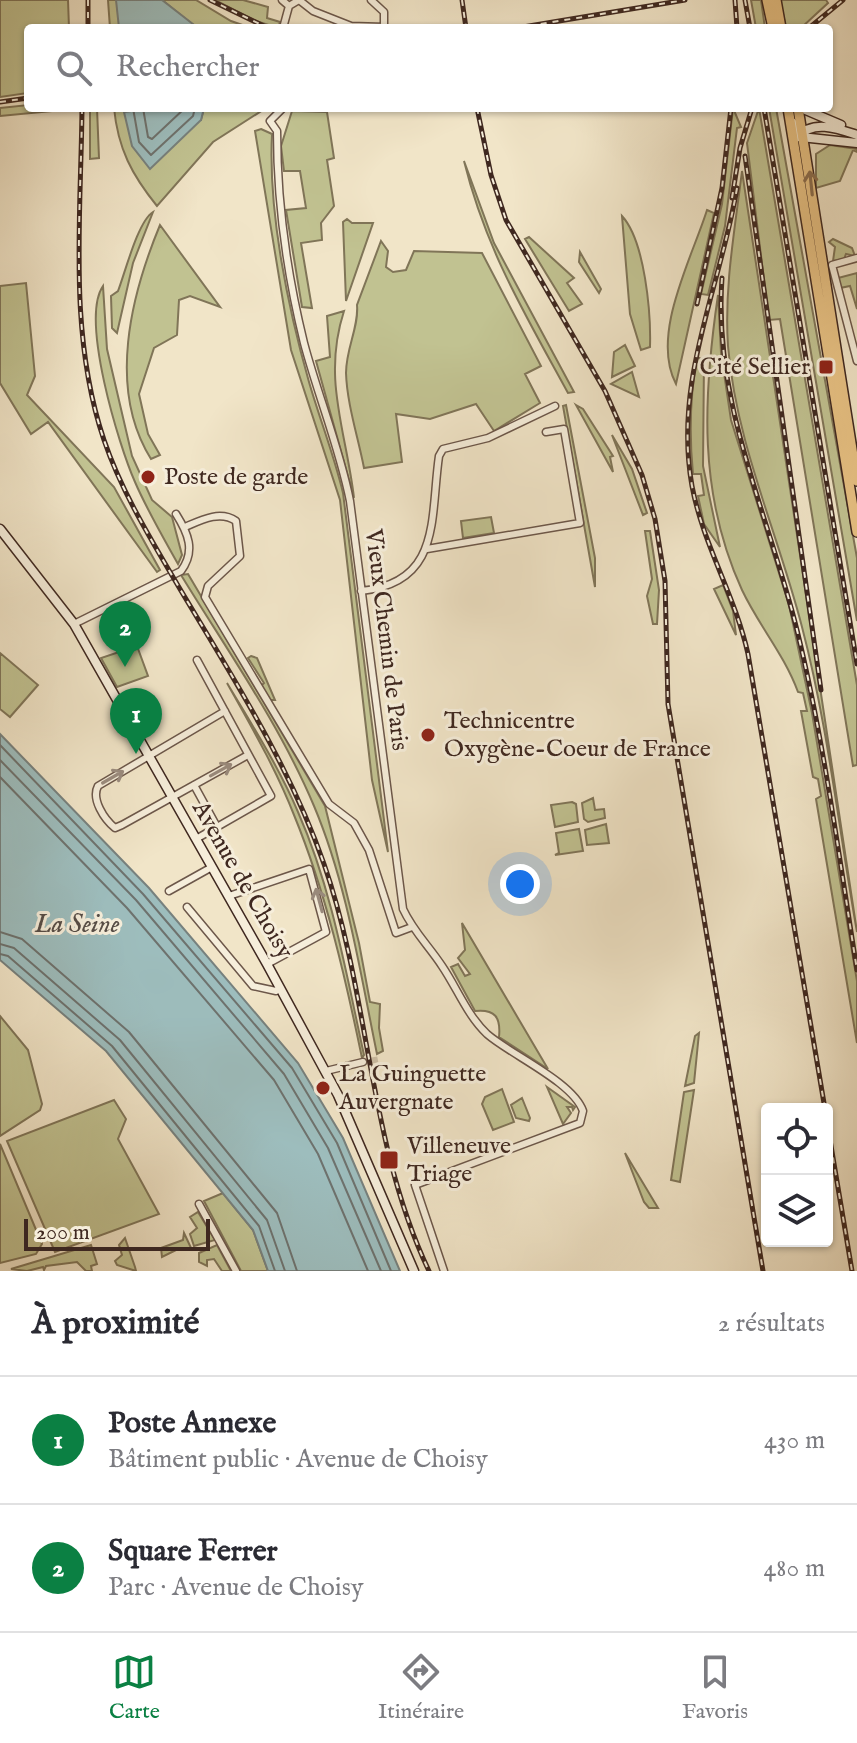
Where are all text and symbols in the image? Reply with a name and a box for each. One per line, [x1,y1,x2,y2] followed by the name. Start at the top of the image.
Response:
[24,24,833,112] search box
[52,46,96,90] icon: search
[116,49,260,87] text: Rechercher
[803,170,818,196] one-way arrow
[699,352,810,383] place label: Cité Sellier
[817,358,835,376] marker: Cité Sellier
[164,462,308,493] place label: Poste de garde
[139,468,157,486] marker: Poste de garde
[357,526,415,753] street label: Vieux Chemin de Paris
[99,601,151,667] pin: 2
[110,688,162,754] pin: 1
[444,706,711,765] place label: Technicentre Oxygène-Coeur de France
[419,726,437,744] marker: Technicentre Oxygène-Coeur de France
[209,762,232,778] one-way arrow
[101,769,124,785] one-way arrow
[184,795,300,965] street label: Avenue de Choisy
[500,864,540,904] your location
[310,888,325,914] one-way arrow
[34,908,120,941] water label: La Seine
[338,1059,486,1118] place label: La Guinguette Auvergnate
[314,1079,332,1097] marker: La Guinguette Auvergnate
[761,1103,833,1247] map controls
[761,1103,833,1175] button: locate
[406,1131,511,1190] place label: Villeneuve Triage
[378,1149,400,1171] marker: Villeneuve Triage
[761,1175,833,1247] button: layers
[24,1215,210,1251] scale bar
[36,1219,90,1247] text: 200 m
[32,1302,199,1345] text: À proximité
[718,1307,825,1340] text: 2 résultats
[108,1405,276,1443] text: Poste Annexe
[53,1424,63,1457] text: 1
[764,1424,825,1457] text: 430 m
[108,1443,488,1476] text: Bâtiment public · Avenue de Choisy
[108,1533,277,1571] text: Square Ferrer
[52,1552,64,1585] text: 2
[764,1552,825,1585] text: 480 m
[108,1571,364,1604] text: Parc · Avenue de Choisy
[109,1650,160,1726] tab: Carte
[378,1650,464,1726] tab: Itinéraire
[682,1650,748,1726] tab: Favoris

